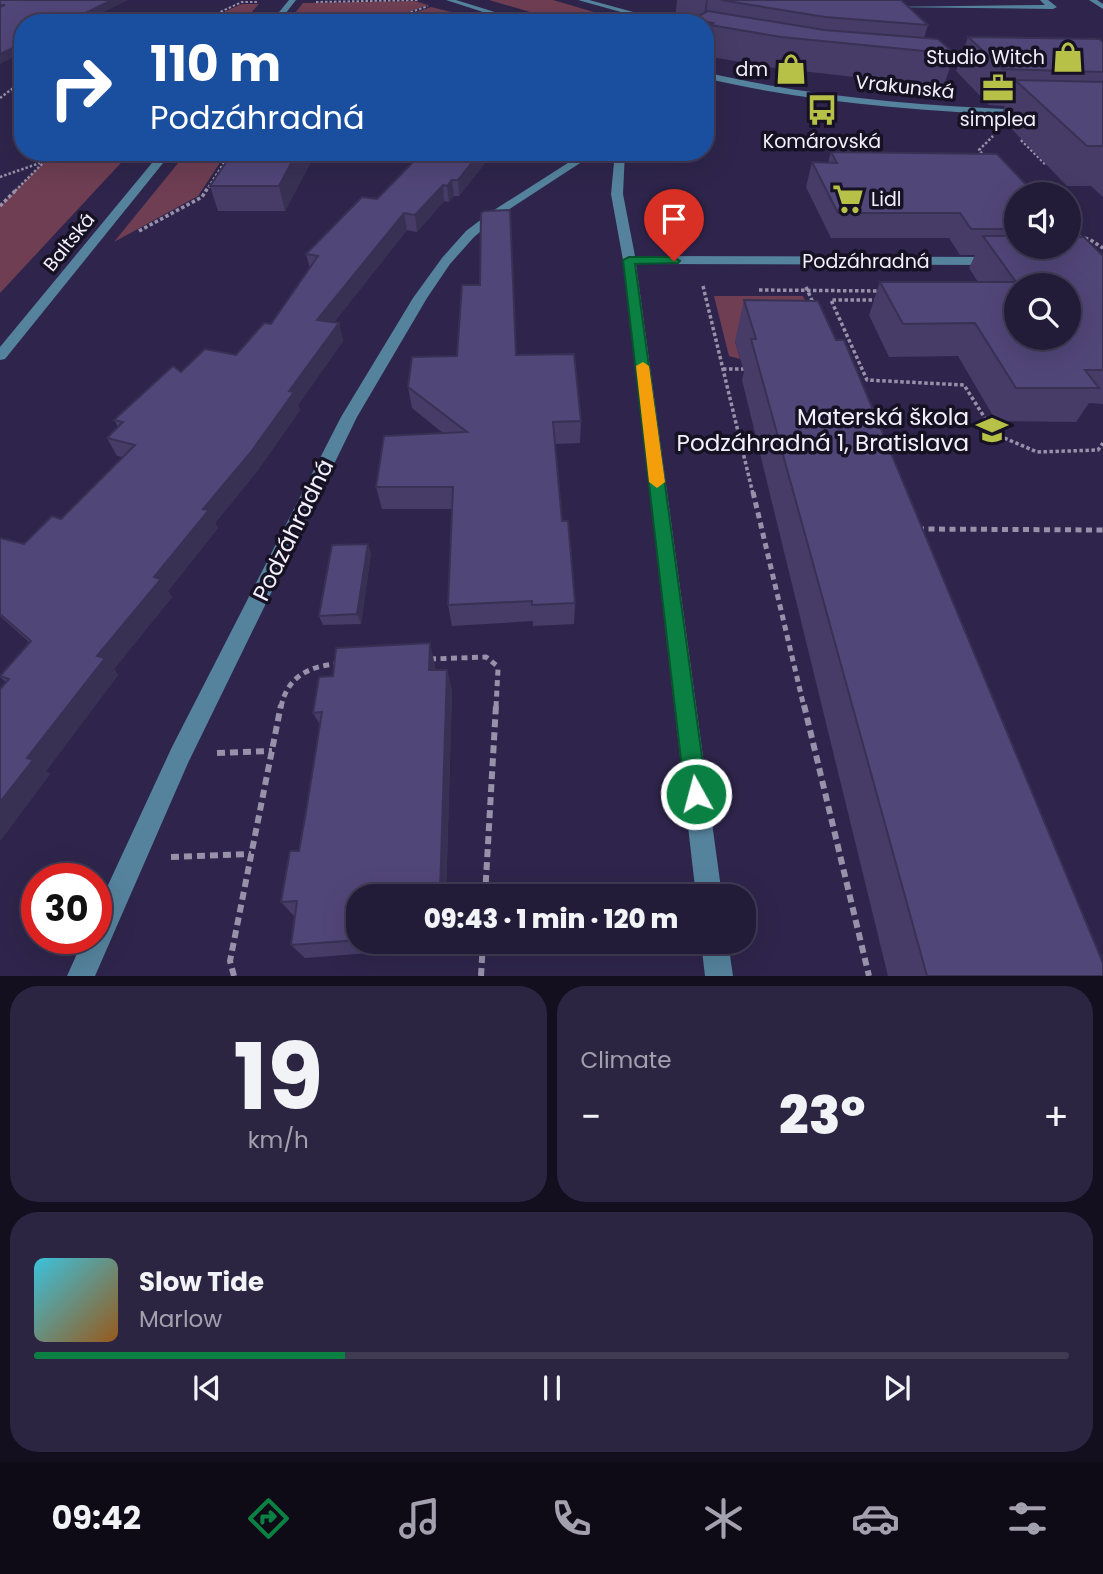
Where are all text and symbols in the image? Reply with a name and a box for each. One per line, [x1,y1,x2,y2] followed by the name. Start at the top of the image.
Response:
[150,30,281,98] text: 110 m
[1051,40,1085,74] shop icon: Studio Witch
[35,42,126,133] icon: right
[926,44,1045,71] place label: Studio Witch
[774,52,808,86] shop icon: dm
[736,56,768,83] place label: dm
[854,68,956,106] street label: Vrakunská
[981,71,1015,105] office icon: simplea
[805,93,839,127] bus stop icon: Komárovská
[150,95,365,140] text: Podzáhradná
[960,106,1036,133] place label: simplea
[763,128,881,155] place label: Komárovská
[831,182,865,216] supermarket icon: Lidl
[1004,182,1081,350] map controls
[1004,182,1081,259] button: sound
[871,186,901,213] place label: Lidl
[644,189,704,261] pin
[655,200,693,238] icon: arrive
[37,207,101,277] street label: Baltská
[802,248,930,275] street label: Podzáhradná
[1004,273,1081,350] button: search
[677,401,969,459] place label: Materská škola Podzáhradná 1, Bratislava
[975,413,1009,447] school or university icon: Materská škola Podzáhradná 1, Bratislava
[245,454,341,606] street label: Podzáhradná
[659,757,733,831] position arrow
[21,863,112,954] speed limit sign: 30
[424,901,678,937] text: 09:43 · 1 min · 120 m
[233,1013,323,1141] text: 19
[581,1044,671,1076] text: Climate
[779,1079,865,1152] text: 23°
[581,1090,601,1143] text: −
[1043,1090,1069,1143] text: +
[248,1124,309,1156] text: km/h
[139,1264,264,1300] text: Slow Tide
[139,1303,222,1335] text: Marlow
[188,1369,226,1407] icon: previous
[533,1369,571,1407] icon: pause
[878,1369,916,1407] icon: next
[244,1494,293,1543] icon: directions
[395,1494,444,1543] icon: music
[547,1494,596,1543] icon: phone
[699,1494,748,1543] icon: climate
[851,1494,900,1543] icon: car
[1003,1494,1052,1543] icon: filters
[51,1495,141,1540] text: 09:42

